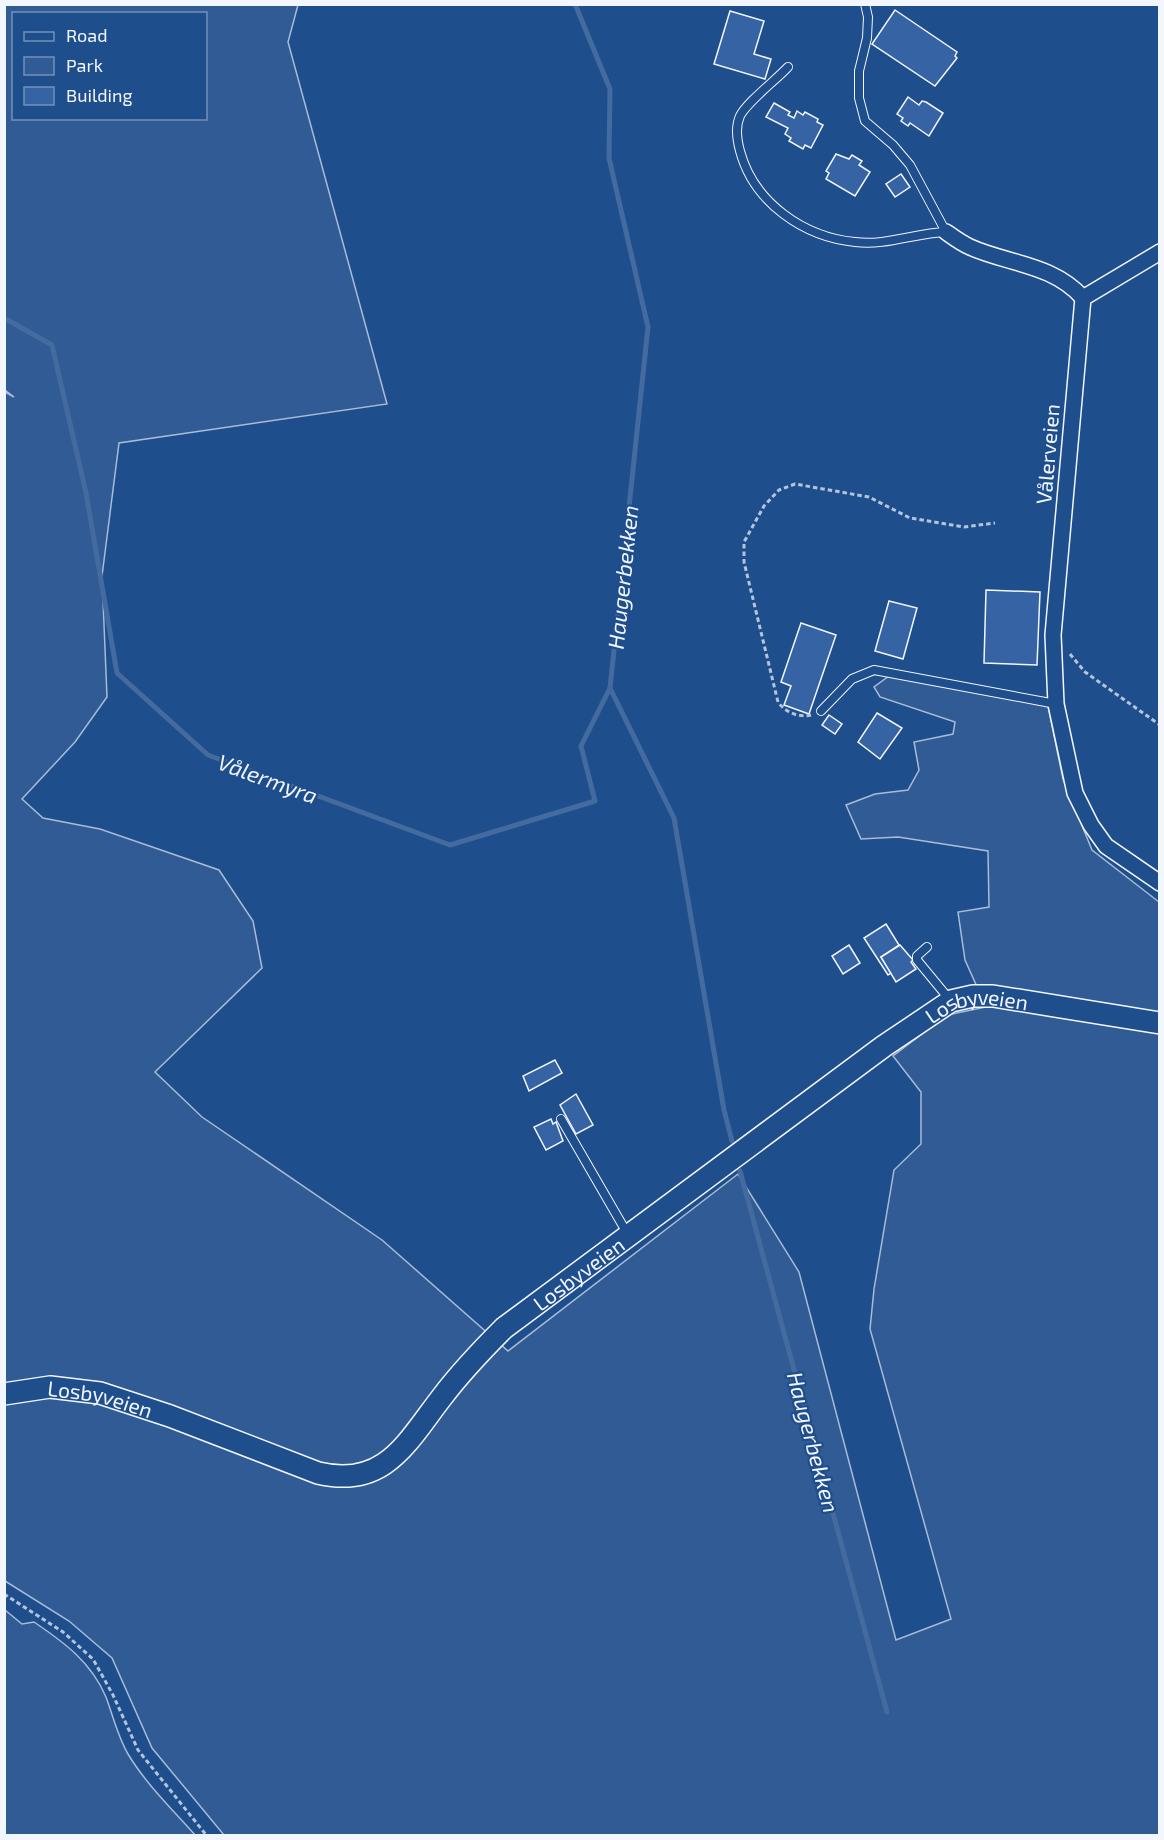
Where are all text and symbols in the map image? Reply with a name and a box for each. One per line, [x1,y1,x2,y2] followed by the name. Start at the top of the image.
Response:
[12,12,207,120] legend
[66,24,107,46] text: Road
[66,54,103,76] text: Park
[66,84,133,106] text: Building
[1030,403,1064,505] street label: Vålerveien
[602,504,642,650] water label: Haugerbekken
[214,748,321,809] water label: Vålermyra
[920,983,1030,1028] street label: Losbyveien
[528,1231,629,1315] street label: Losbyveien
[783,1369,845,1515] water label: Haugerbekken
[46,1374,156,1422] street label: Losbyveien

